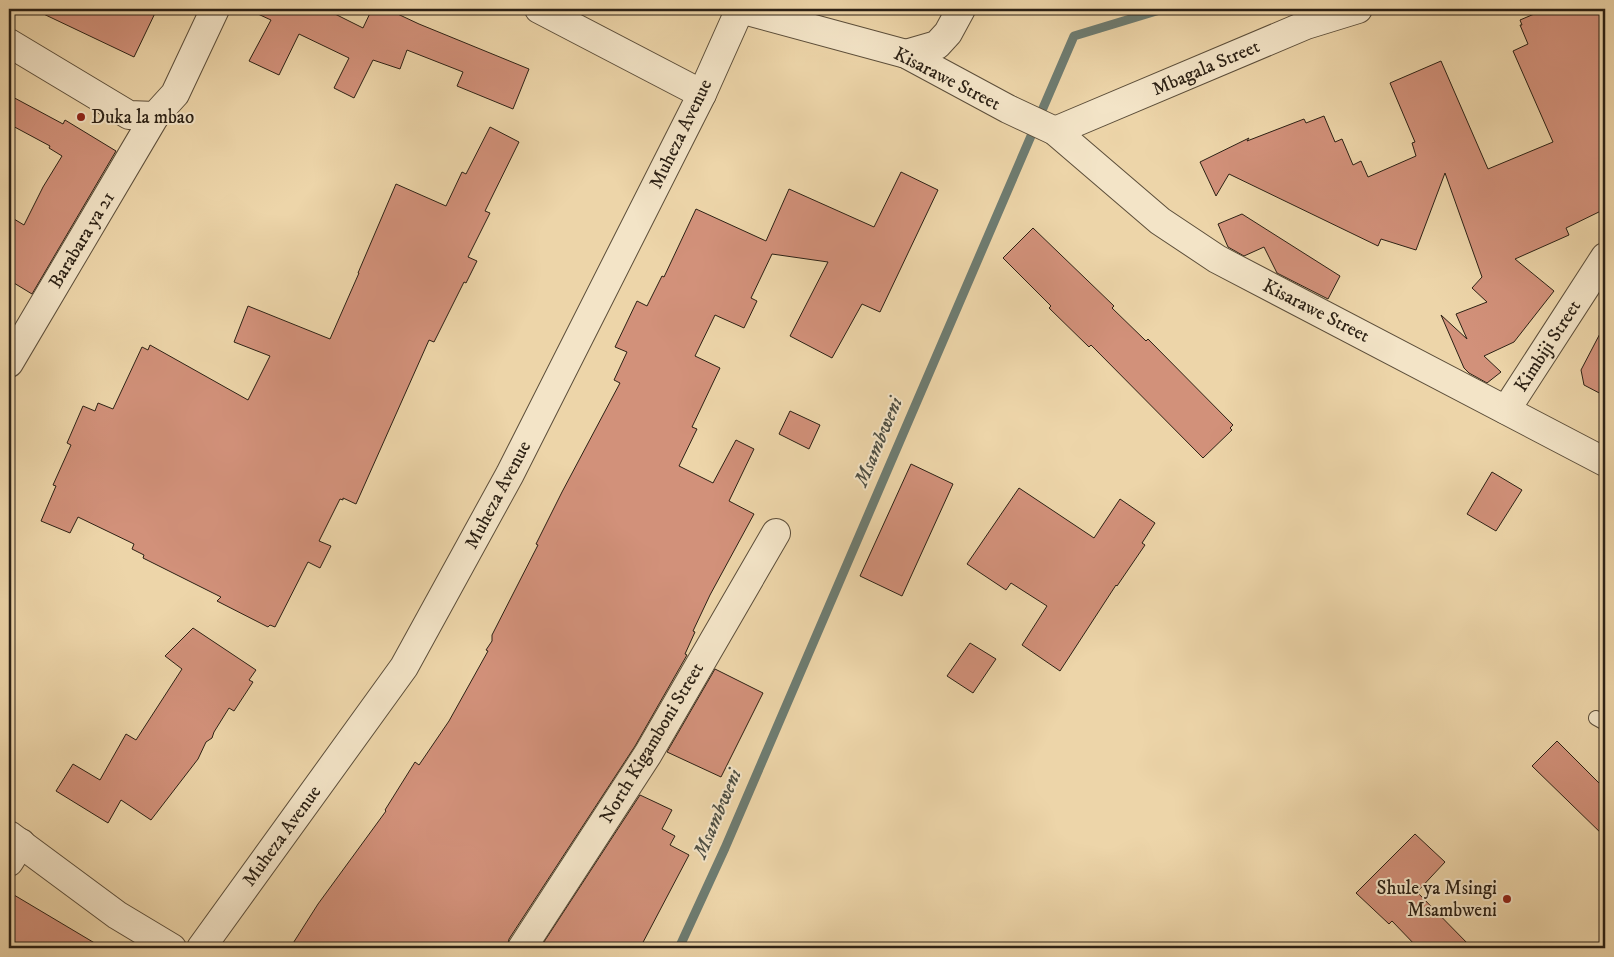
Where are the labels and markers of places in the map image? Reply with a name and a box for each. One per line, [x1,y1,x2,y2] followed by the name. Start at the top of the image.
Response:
[91,106,194,129] place label: Duka la mbao
[75,111,87,123] marker: Duka la mbao
[1377,877,1497,922] place label: Shule ya Msingi Msambweni
[1501,893,1513,905] marker: Shule ya Msingi Msambweni

